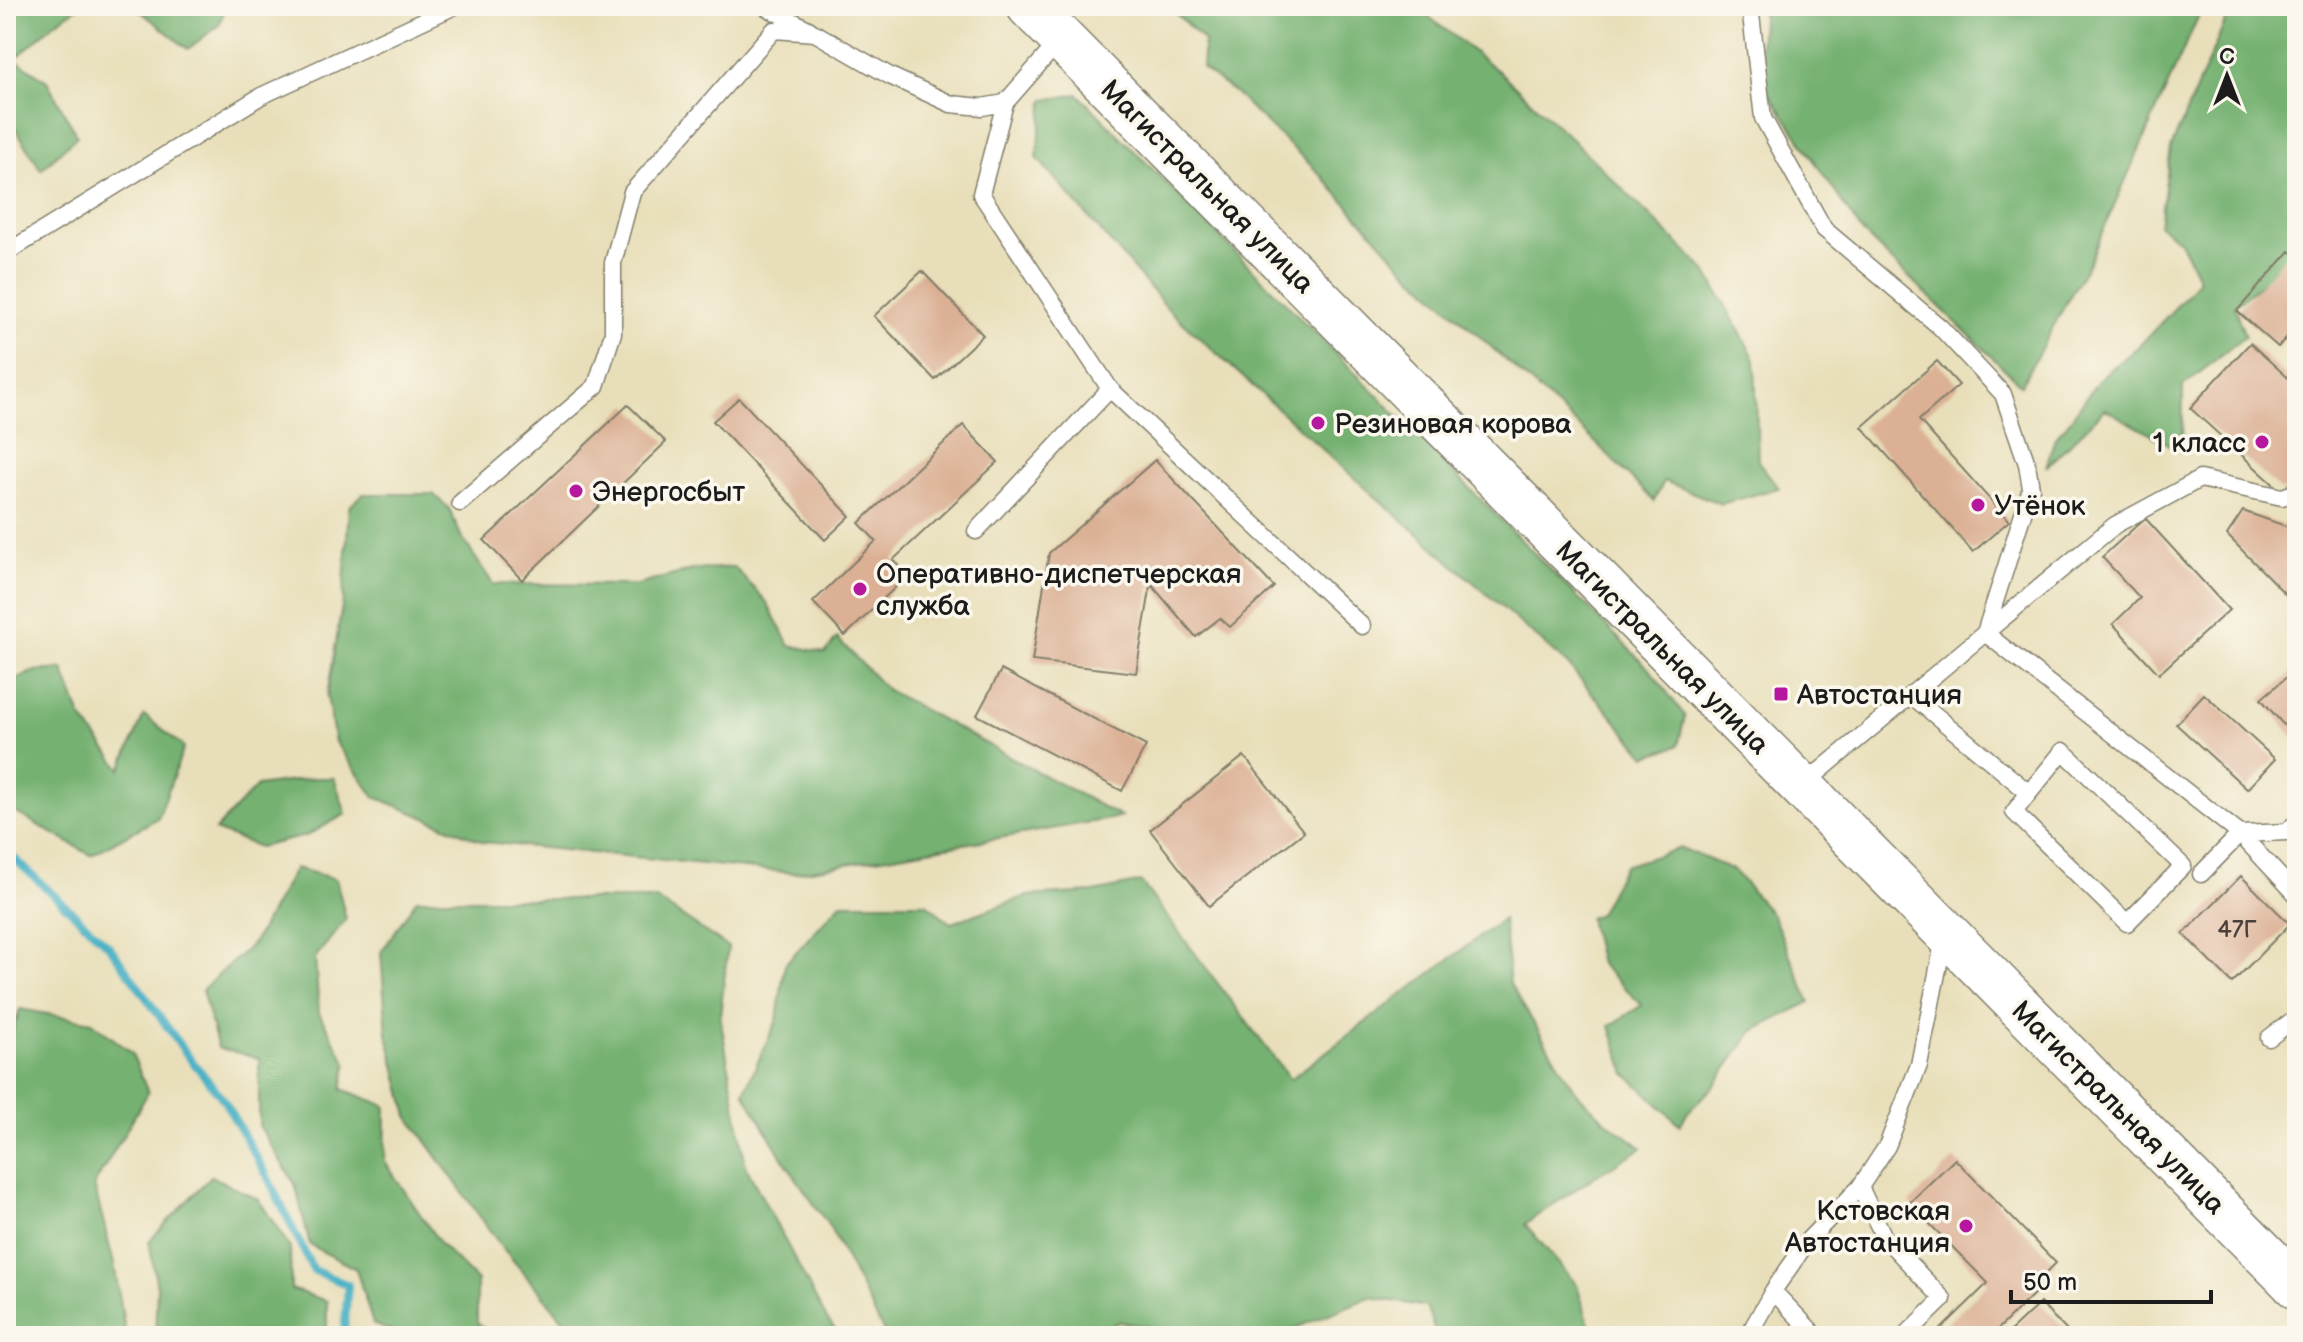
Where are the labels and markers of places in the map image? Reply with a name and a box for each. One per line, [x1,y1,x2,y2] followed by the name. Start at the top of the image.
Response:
[1334,408,1572,441] place label: Резиновая корова
[1309,414,1327,432] marker: Резиновая корова
[2153,427,2246,460] place label: 1 класс
[2253,433,2271,451] marker: 1 класс
[592,476,745,509] place label: Энергосбыт
[567,482,585,500] marker: Энергосбыт
[1994,490,2086,523] place label: Утёнок
[1969,496,1987,514] marker: Утёнок
[876,558,1242,623] place label: Оперативно-диспетчерская служба
[851,580,869,598] marker: Оперативно-диспетчерская служба
[1796,679,1962,712] place label: Автостанция
[1772,685,1790,703] marker: Автостанция
[1784,1195,1950,1260] place label: Кстовская Автостанция
[1957,1217,1975,1235] marker: Кстовская Автостанция

